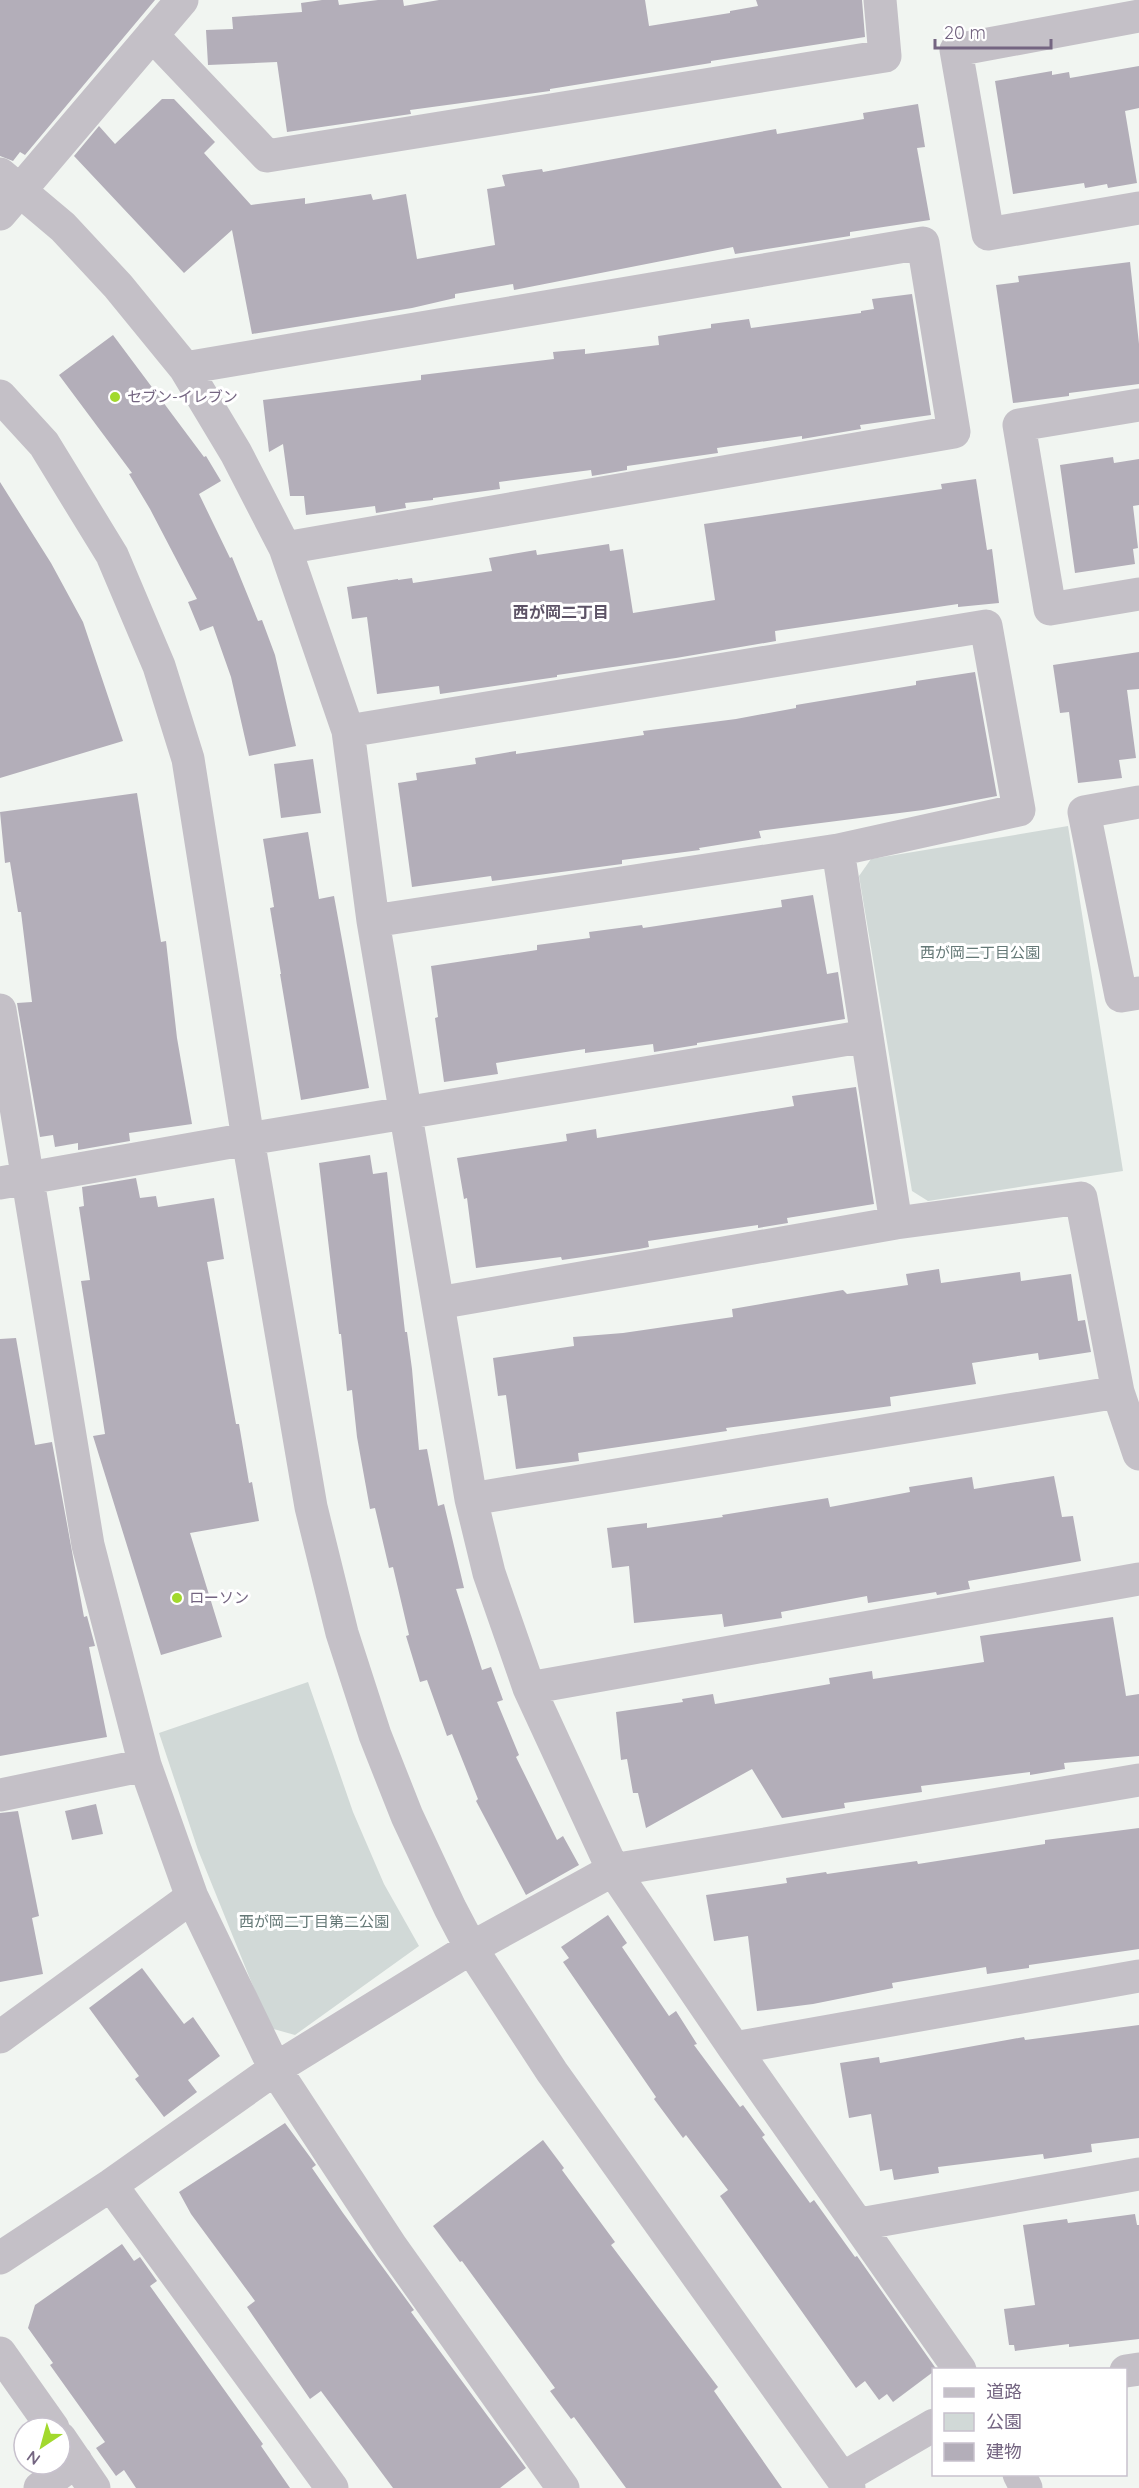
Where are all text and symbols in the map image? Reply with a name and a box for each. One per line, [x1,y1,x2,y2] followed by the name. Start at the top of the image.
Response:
[935,12,1050,50] scale bar
[944,21,986,44] text: 20 m
[127,387,238,406] place label: セブン-イレブン
[108,390,122,404] marker: セブン-イレブン
[513,602,609,622] district label: 西が岡二丁目
[920,943,1040,962] park label: 西が岡二丁目公園
[189,1588,249,1607] place label: ローソン
[170,1591,184,1605] marker: ローソン
[239,1912,389,1931] park label: 西が岡二丁目第二公園
[932,2368,1127,2476] legend
[986,2380,1022,2403] text: 道路
[986,2410,1022,2433] text: 公園
[12,2416,72,2476] north arrow
[986,2440,1022,2463] text: 建物
[23,2447,44,2470] text: N

